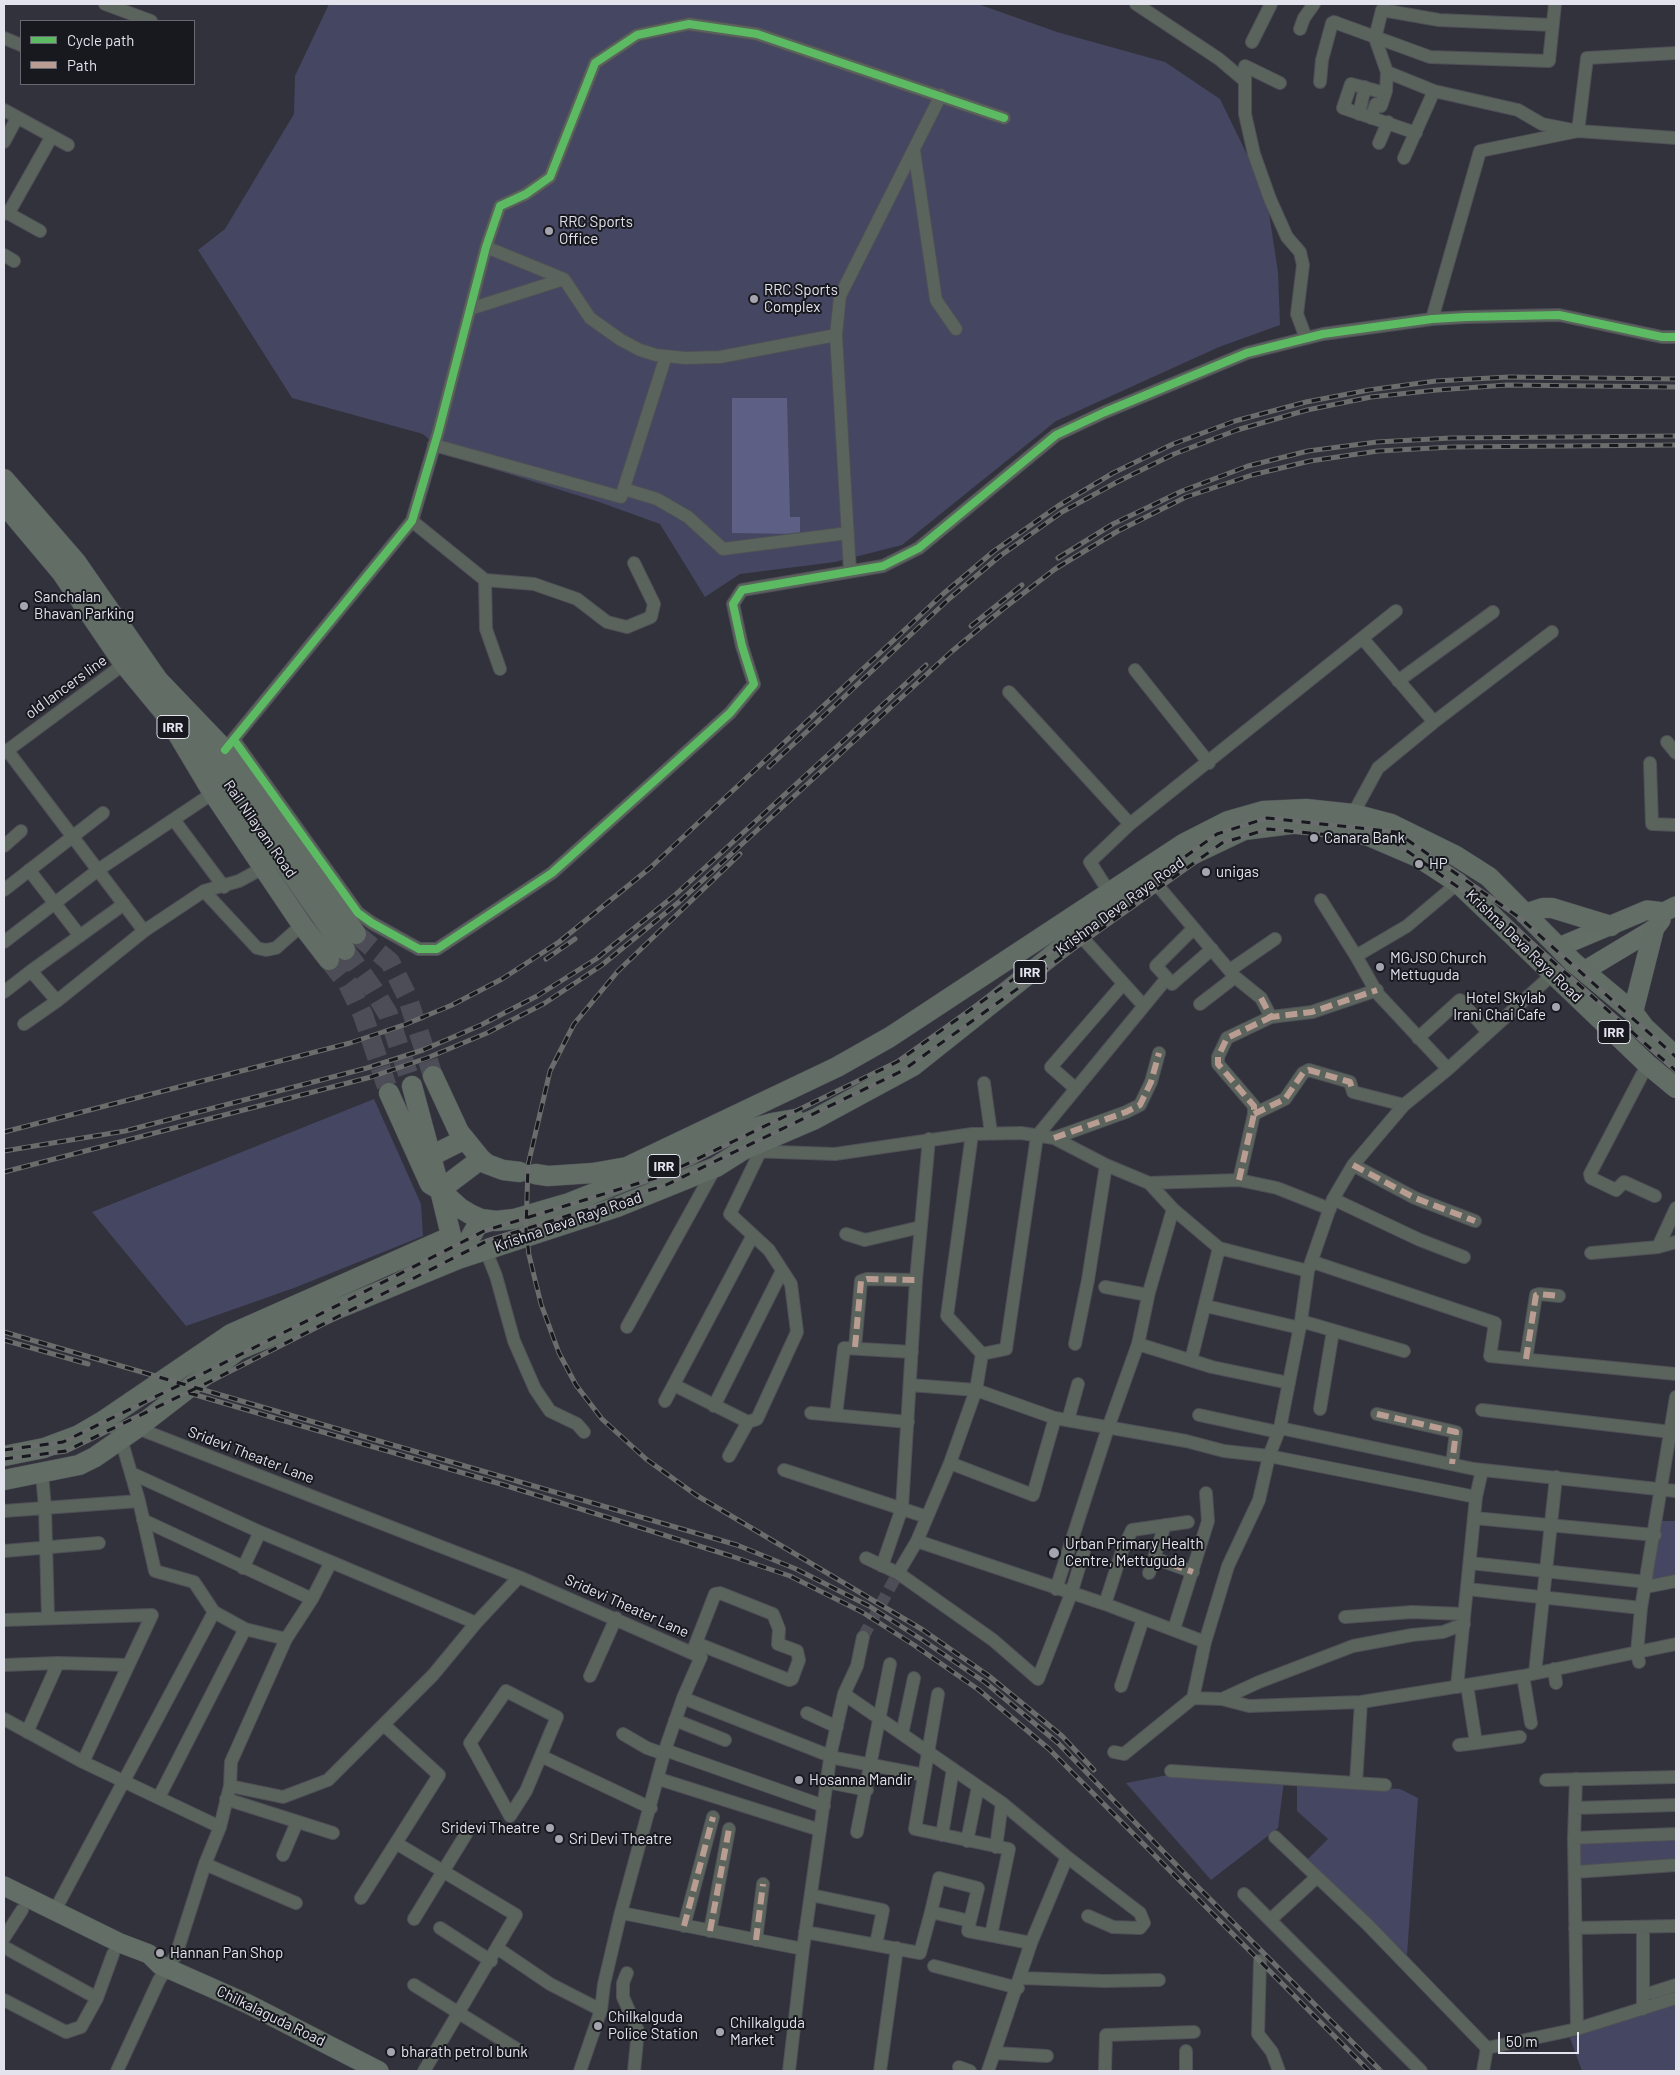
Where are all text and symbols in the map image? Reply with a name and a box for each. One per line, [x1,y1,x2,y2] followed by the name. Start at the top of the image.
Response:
[20,20,195,85] legend
[67,31,134,49] text: Cycle path
[67,56,97,74] text: Path
[559,213,633,248] place label: RRC Sports Office
[543,225,555,237] marker: RRC Sports Office
[764,281,838,316] place label: RRC Sports Complex
[748,293,760,305] marker: RRC Sports Complex
[34,588,134,623] place label: Sanchalan Bhavan Parking
[18,600,30,612] marker: Sanchalan Bhavan Parking
[22,651,110,723] street label: old lancers line
[157,716,189,739] road number: IRR
[220,777,300,881] street label: Rail Nilayam Road
[1324,829,1405,847] place label: Canara Bank
[1308,832,1320,844] marker: Canara Bank
[1052,853,1188,959] street label: Krishna Deva Raya Road
[1429,855,1448,873] place label: HP
[1413,858,1425,870] marker: HP
[1216,863,1259,881] place label: unigas
[1200,866,1212,878] marker: unigas
[1462,886,1586,1006] street label: Krishna Deva Raya Road
[1390,949,1486,984] place label: MGJSO Church Mettuguda
[1014,960,1046,984] road number: IRR
[1374,961,1386,973] marker: MGJSO Church Mettuguda
[1453,989,1546,1024] place label: Hotel Skylab Irani Chai Cafe
[1550,1001,1562,1013] marker: Hotel Skylab Irani Chai Cafe
[1598,1020,1630,1044] road number: IRR
[648,1154,680,1178] road number: IRR
[492,1188,644,1256] street label: Krishna Deva Raya Road
[185,1423,317,1487] street label: Sridevi Theater Lane
[1065,1535,1204,1570] place label: Urban Primary Health Centre, Mettuguda
[1047,1546,1061,1560] marker: Urban Primary Health Centre, Mettuguda
[562,1571,692,1641] street label: Sridevi Theater Lane
[809,1771,913,1789] place label: Hosanna Mandir
[793,1774,805,1786] marker: Hosanna Mandir
[441,1819,540,1837] place label: Sridevi Theatre
[544,1822,556,1834] marker: Sridevi Theatre
[569,1830,672,1848] place label: Sri Devi Theatre
[553,1833,565,1845] marker: Sri Devi Theatre
[170,1944,283,1962] place label: Hannan Pan Shop
[154,1947,166,1959] marker: Hannan Pan Shop
[214,1982,328,2050] street label: Chilkalaguda Road
[608,2008,698,2043] place label: Chilkalguda Police Station
[730,2014,805,2049] place label: Chilkalguda Market
[592,2020,604,2032] marker: Chilkalguda Police Station
[1500,2022,1581,2054] scale bar
[714,2026,726,2038] marker: Chilkalguda Market
[1506,2032,1538,2050] text: 50 m
[401,2043,528,2061] place label: bharath petrol bunk
[385,2046,397,2058] marker: bharath petrol bunk

